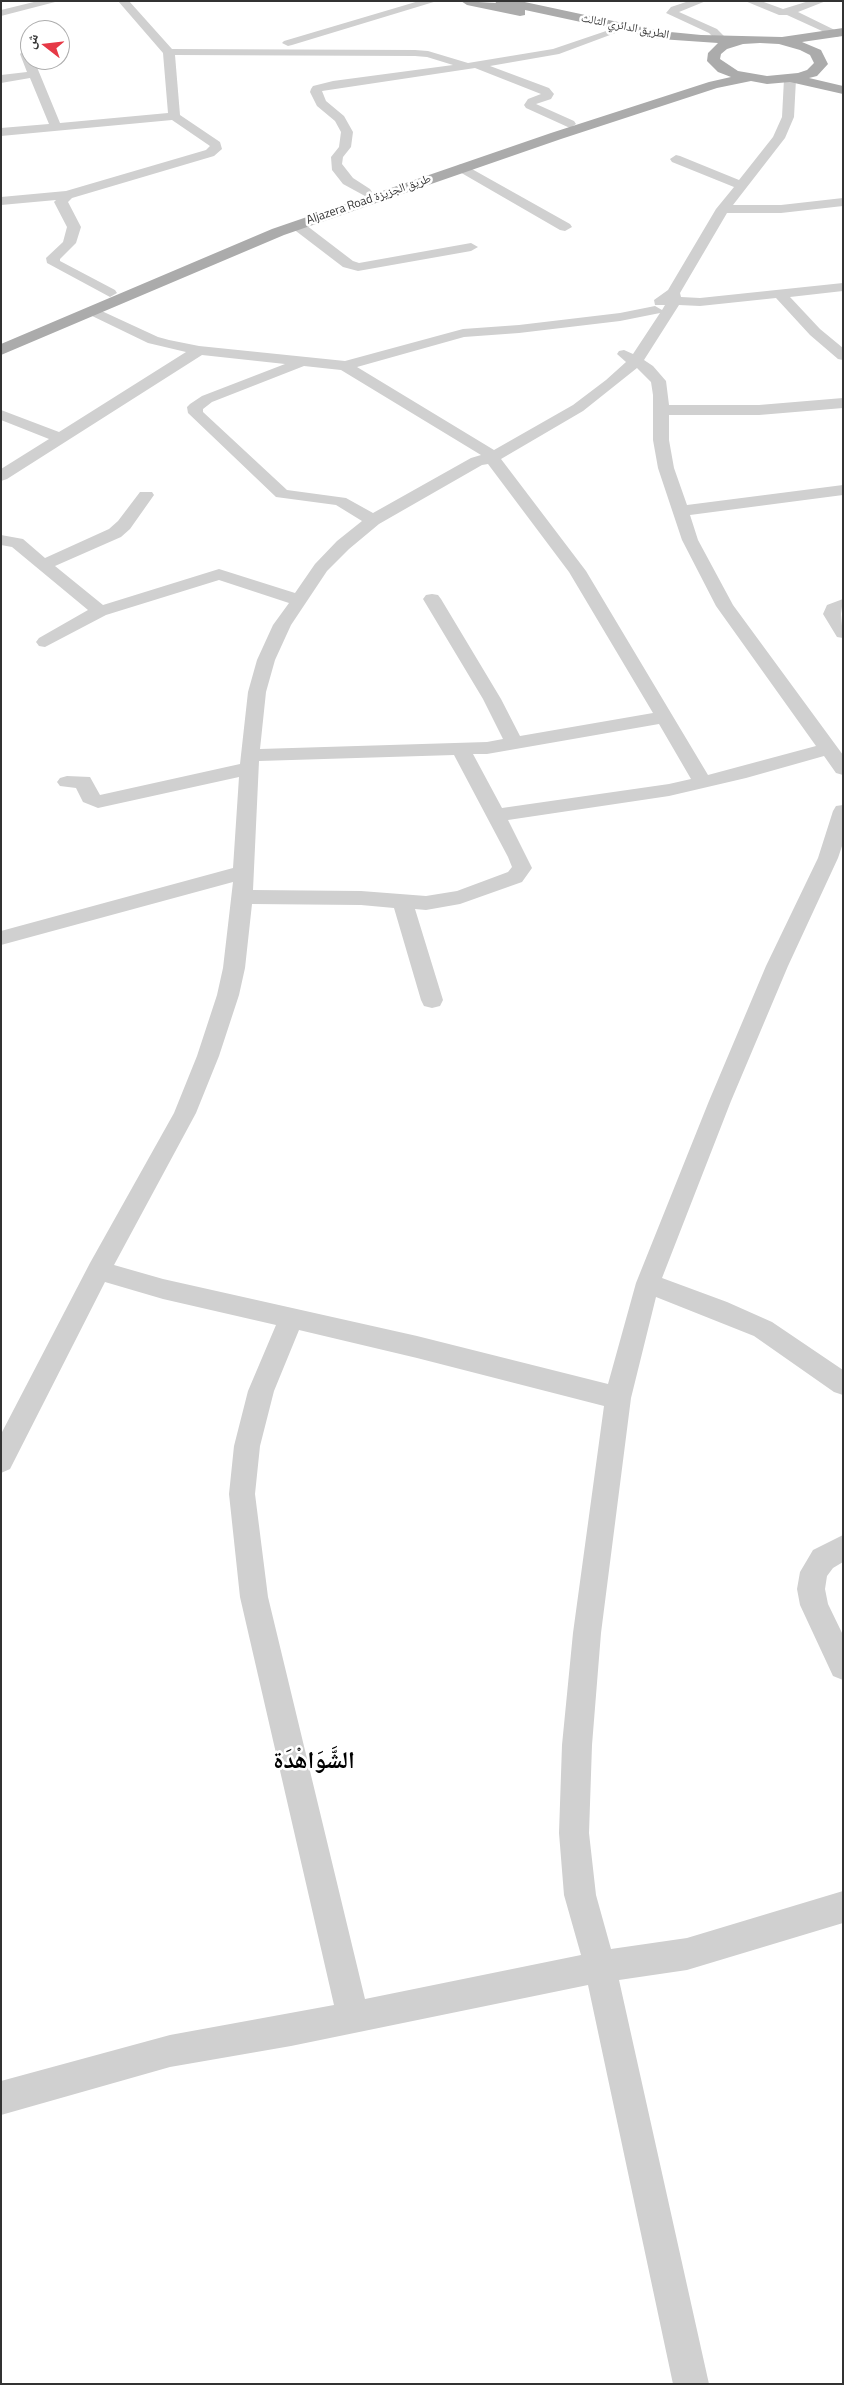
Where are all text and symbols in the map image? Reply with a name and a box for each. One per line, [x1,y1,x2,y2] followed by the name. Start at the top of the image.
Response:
[580,11,670,43] street label: الطريق الدائري الثالث
[20,20,70,70] north arrow
[19,31,43,51] text: ش
[305,172,433,228] street label: Aljazera Road طريق الجزيزة
[273,1748,355,1776] district label: الشَّوَاهْدَة

